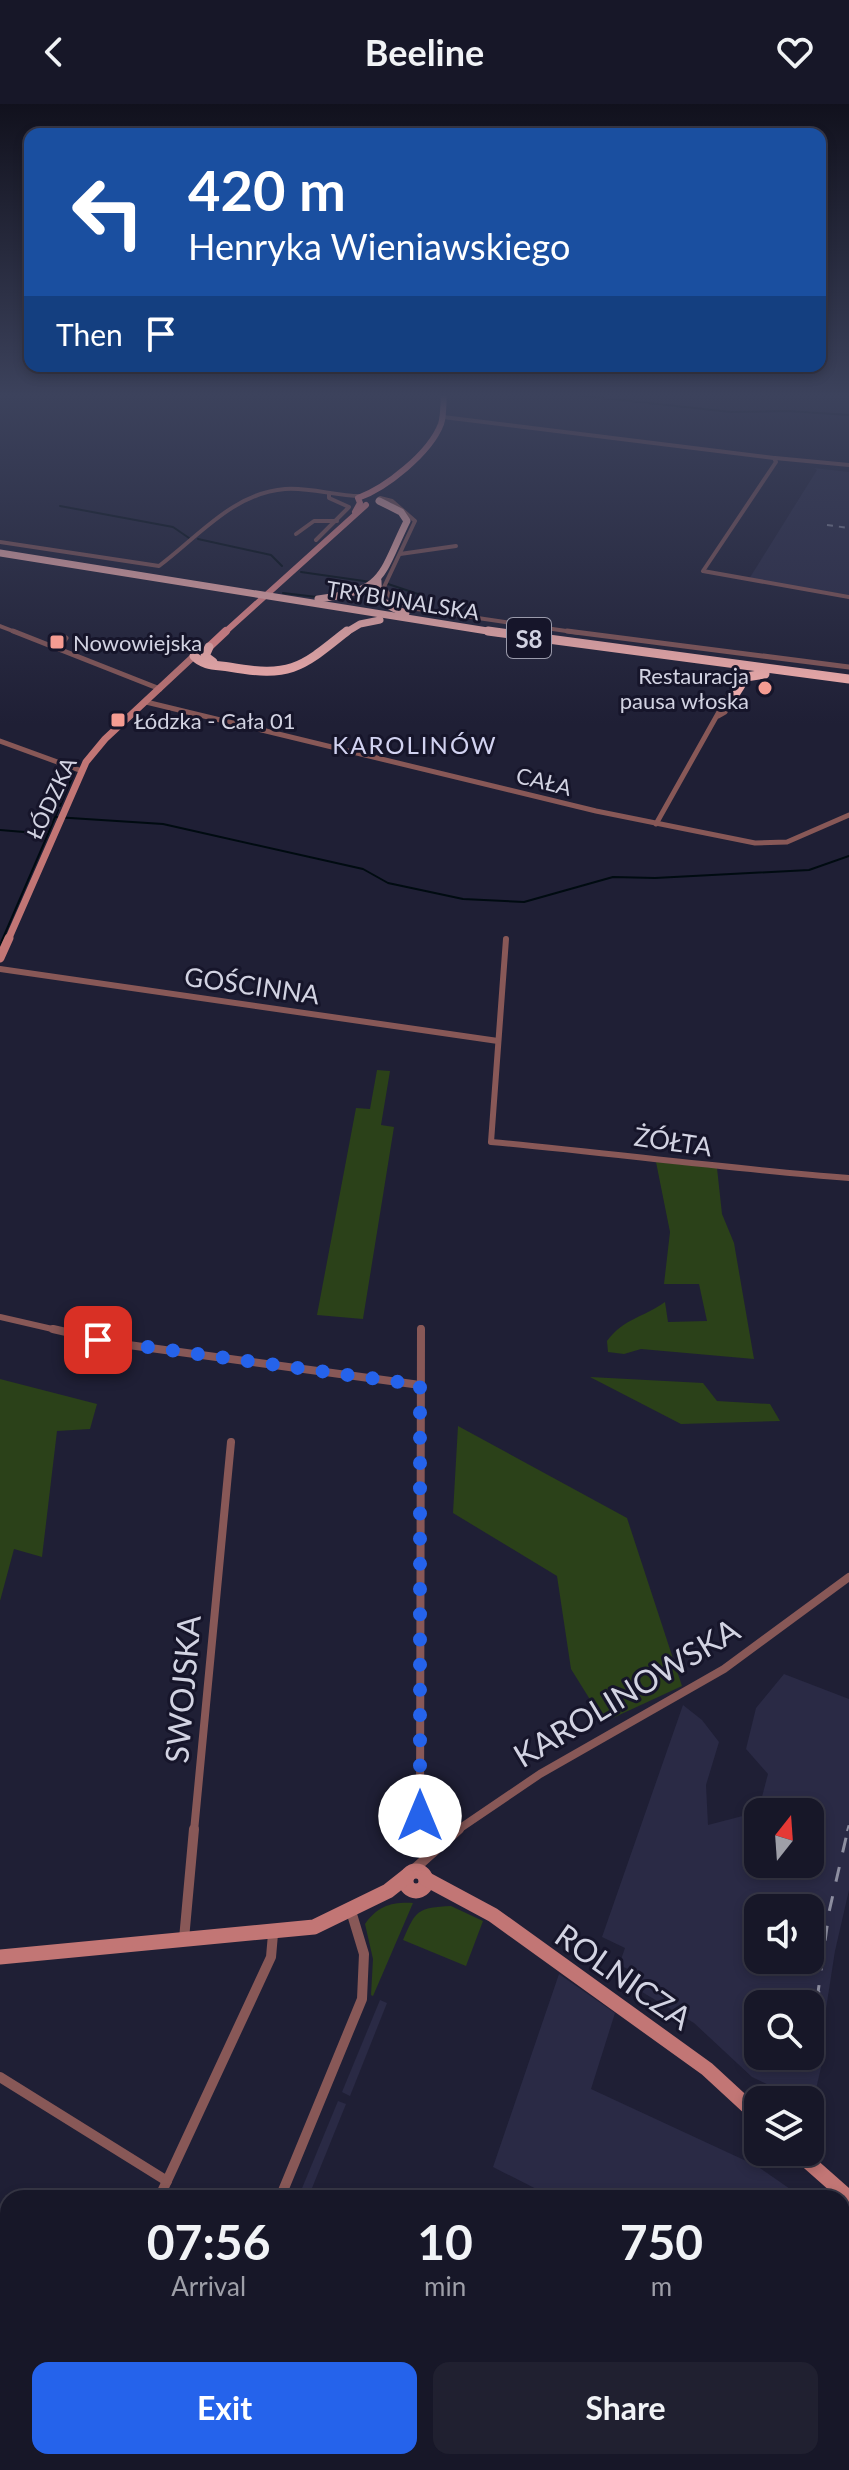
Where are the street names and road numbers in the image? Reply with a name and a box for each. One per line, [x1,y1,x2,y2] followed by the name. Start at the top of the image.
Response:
[324,575,482,625] street label: TRYBUNALSKA
[507,618,551,658] road number: S8
[20,753,82,843] street label: ŁÓDZKA
[514,761,575,801] street label: CAŁA
[182,960,322,1010] street label: GOŚCINNA
[632,1120,714,1162] street label: ŻÓŁTA
[506,1609,746,1775] street label: KAROLINOWSKA
[156,1613,208,1765] street label: SWOJSKA
[548,1915,700,2037] street label: ROLNICZA

